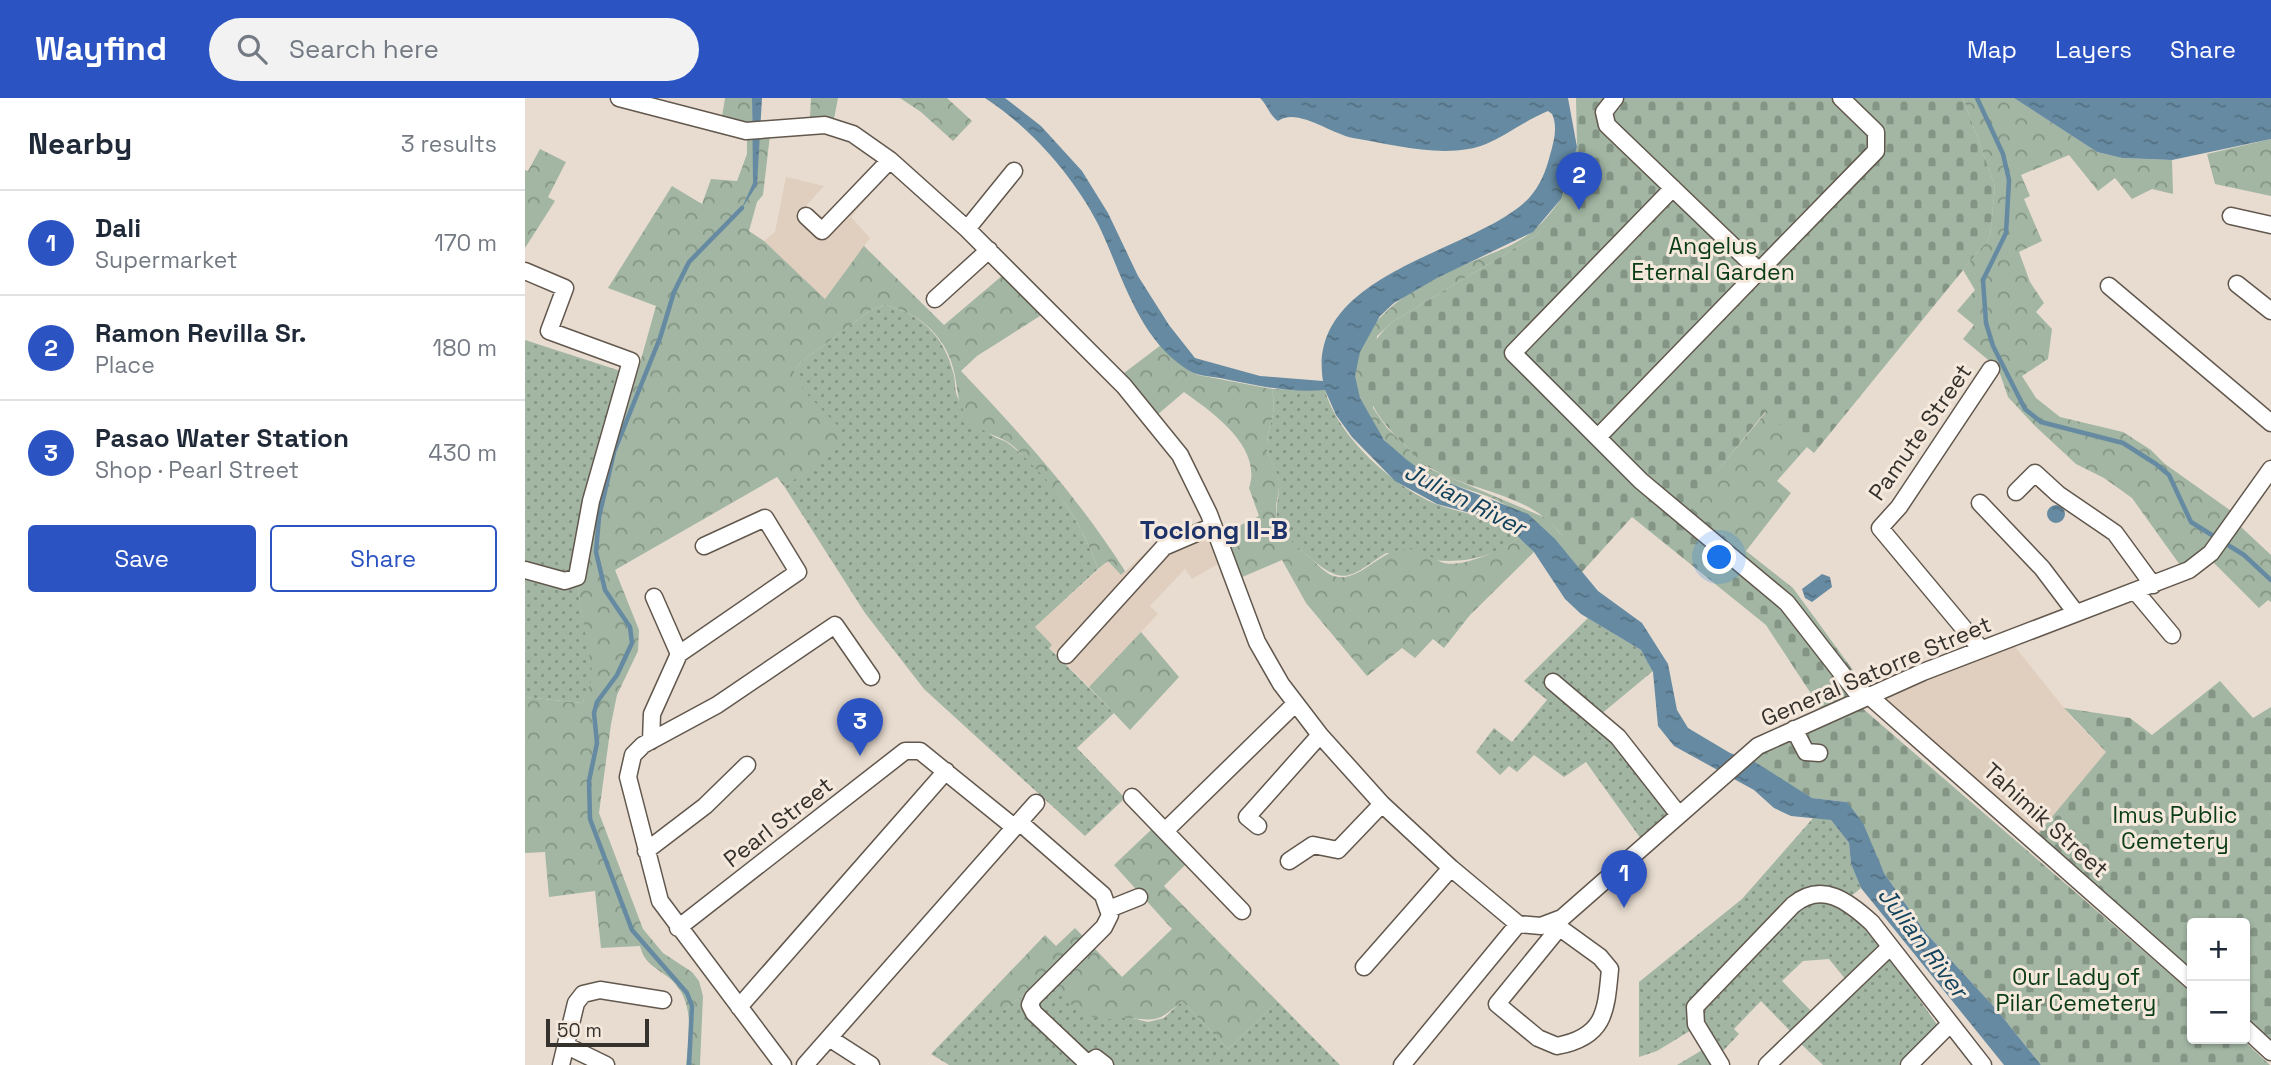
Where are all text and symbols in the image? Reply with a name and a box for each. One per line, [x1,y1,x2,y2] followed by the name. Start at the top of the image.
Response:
[209,18,699,81] search box
[35,28,167,70] text: Wayfind
[233,30,271,68] icon: search
[289,32,439,66] text: Search here
[1967,34,2017,65] text: Map
[2055,34,2132,65] text: Layers
[2170,34,2236,65] text: Share
[28,124,132,163] text: Nearby
[401,129,497,159] text: 3 results
[1556,152,1602,210] pin: 2
[95,211,141,245] text: Dali
[46,228,56,258] text: 1
[434,228,497,258] text: 170 m
[1631,231,1795,287] park label: Angelus Eternal Garden
[95,245,237,275] text: Supermarket
[95,316,307,350] text: Ramon Revilla Sr.
[44,333,58,363] text: 2
[433,333,497,363] text: 180 m
[95,350,155,380] text: Place
[1862,358,1978,506] street label: Pamute Street
[95,421,349,455] text: Pasao Water Station
[44,438,58,468] text: 3
[428,438,497,468] text: 430 m
[95,455,299,485] text: Shop · Pearl Street
[1399,455,1533,544] water label: Julian River
[1140,513,1288,547] district label: Toclong II-B
[28,525,256,592] button: Save
[270,525,497,592] button: Share
[1702,540,1736,574] your location
[1756,609,1996,733] street label: General Satorre Street
[837,698,883,756] pin: 3
[1977,756,2115,884] street label: Tahimik Street
[717,770,839,874] street label: Pearl Street
[2112,800,2238,856] park label: Imus Public Cemetery
[1601,850,1647,908] pin: 1
[1871,880,1977,1006] water label: Julian River
[2187,918,2250,1044] map controls
[2187,918,2250,981] button: +
[1996,962,2156,1018] park label: Our Lady of Pilar Cemetery
[2187,981,2250,1044] button: −
[546,1016,649,1048] scale bar
[557,1018,602,1043] text: 50 m

